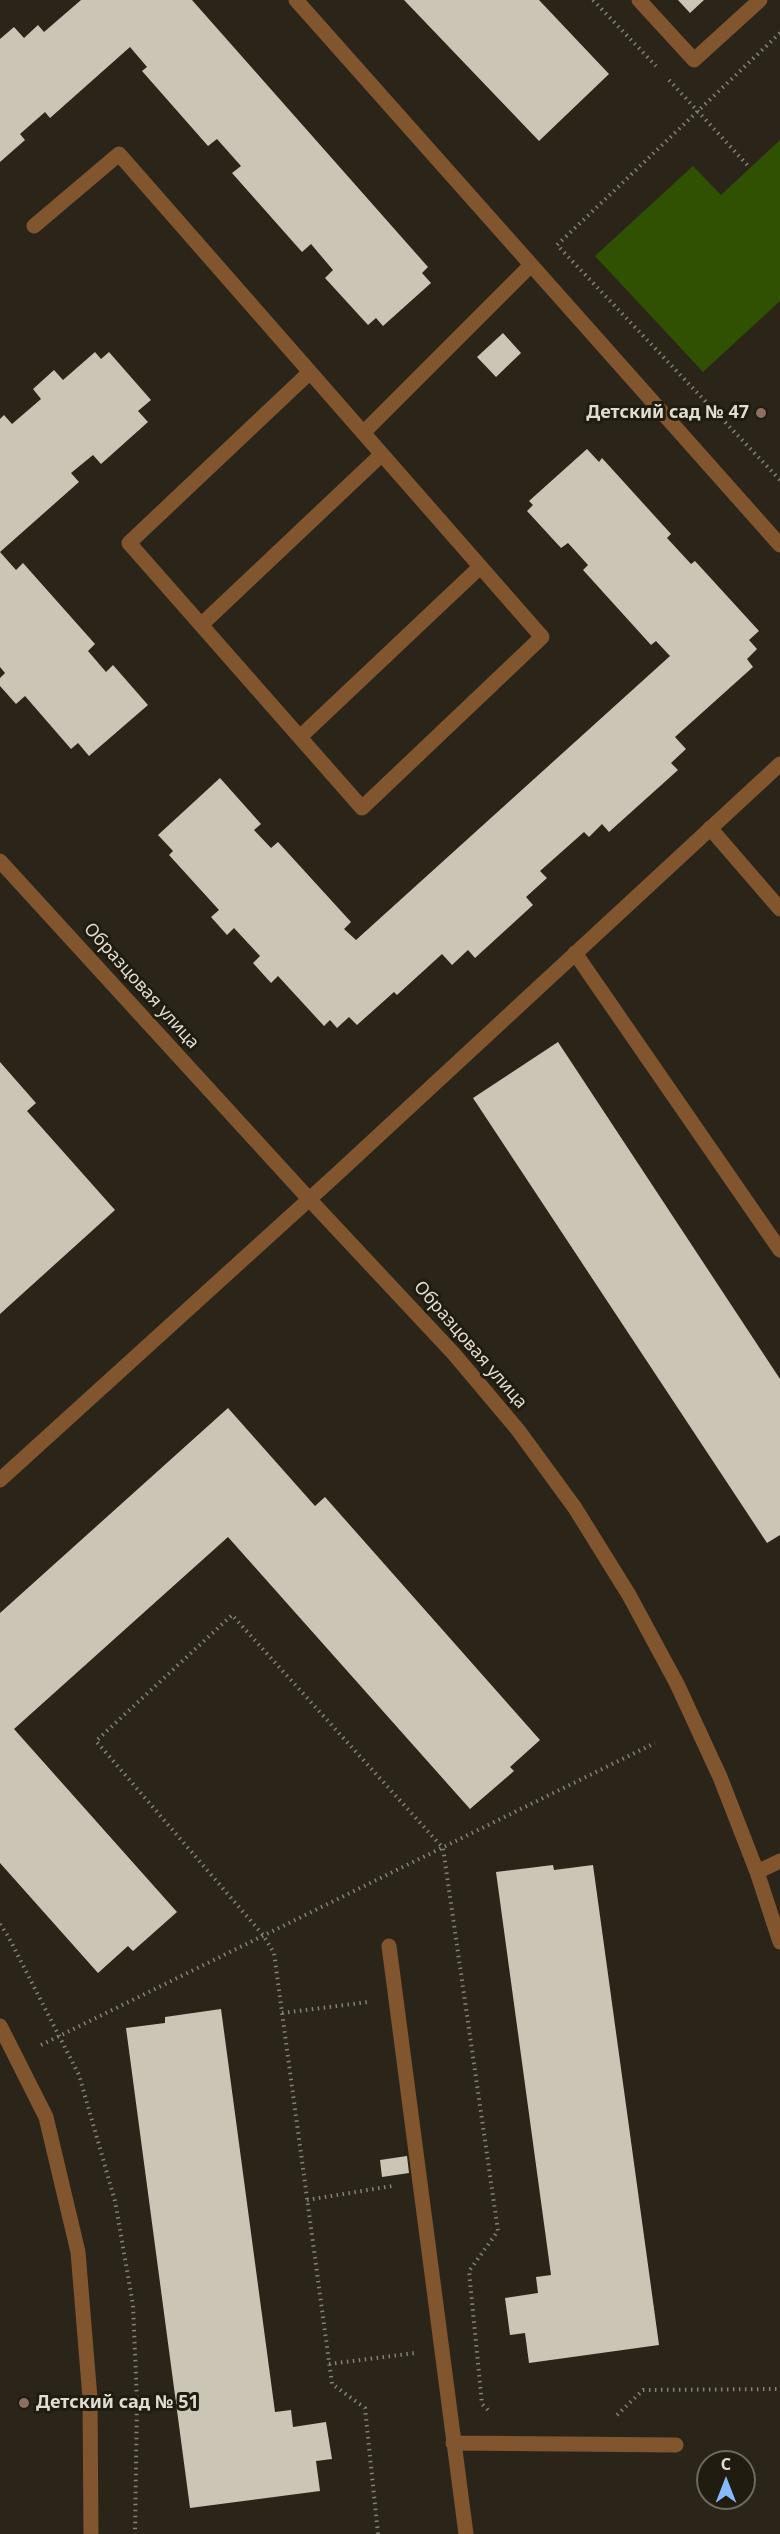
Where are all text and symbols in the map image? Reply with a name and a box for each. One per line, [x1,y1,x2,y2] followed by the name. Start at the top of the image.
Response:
[586,402,749,424] place label: Детский сад № 47
[754,406,768,420] marker: Детский сад № 47
[79,919,203,1053] street label: Образцовая улица
[409,1277,531,1413] street label: Образцовая улица
[36,2392,199,2414] place label: Детский сад № 51
[17,2396,31,2410] marker: Детский сад № 51
[696,2450,756,2510] north arrow
[721,2453,731,2475] text: С

